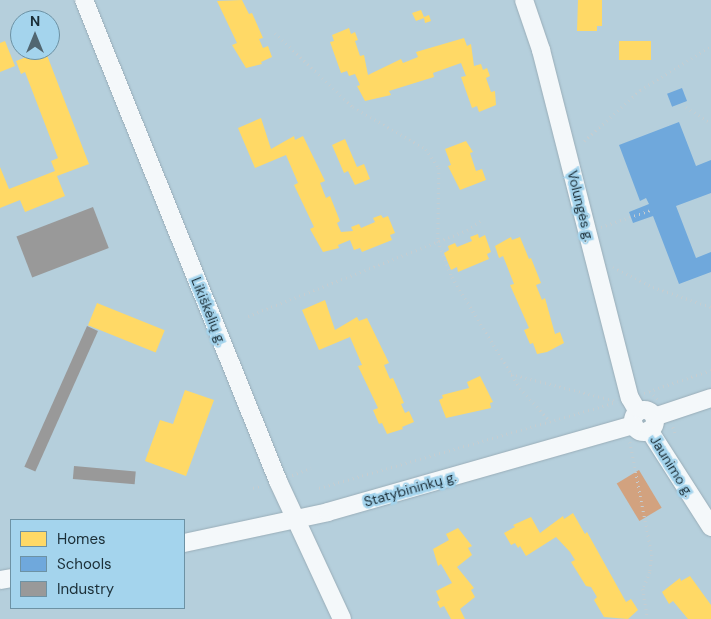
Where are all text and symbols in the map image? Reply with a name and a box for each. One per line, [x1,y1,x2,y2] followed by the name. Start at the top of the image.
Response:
[10,10,60,60] north arrow
[30,12,40,30] text: N
[564,169,598,243] street label: Volungės g.
[188,275,230,347] street label: Likiškėlių g.
[647,432,697,500] street label: Jaunimo g.
[362,468,458,510] street label: Statybininkų g.
[10,519,185,609] legend
[57,529,106,549] text: Homes
[57,554,112,574] text: Schools
[57,579,114,599] text: Industry

